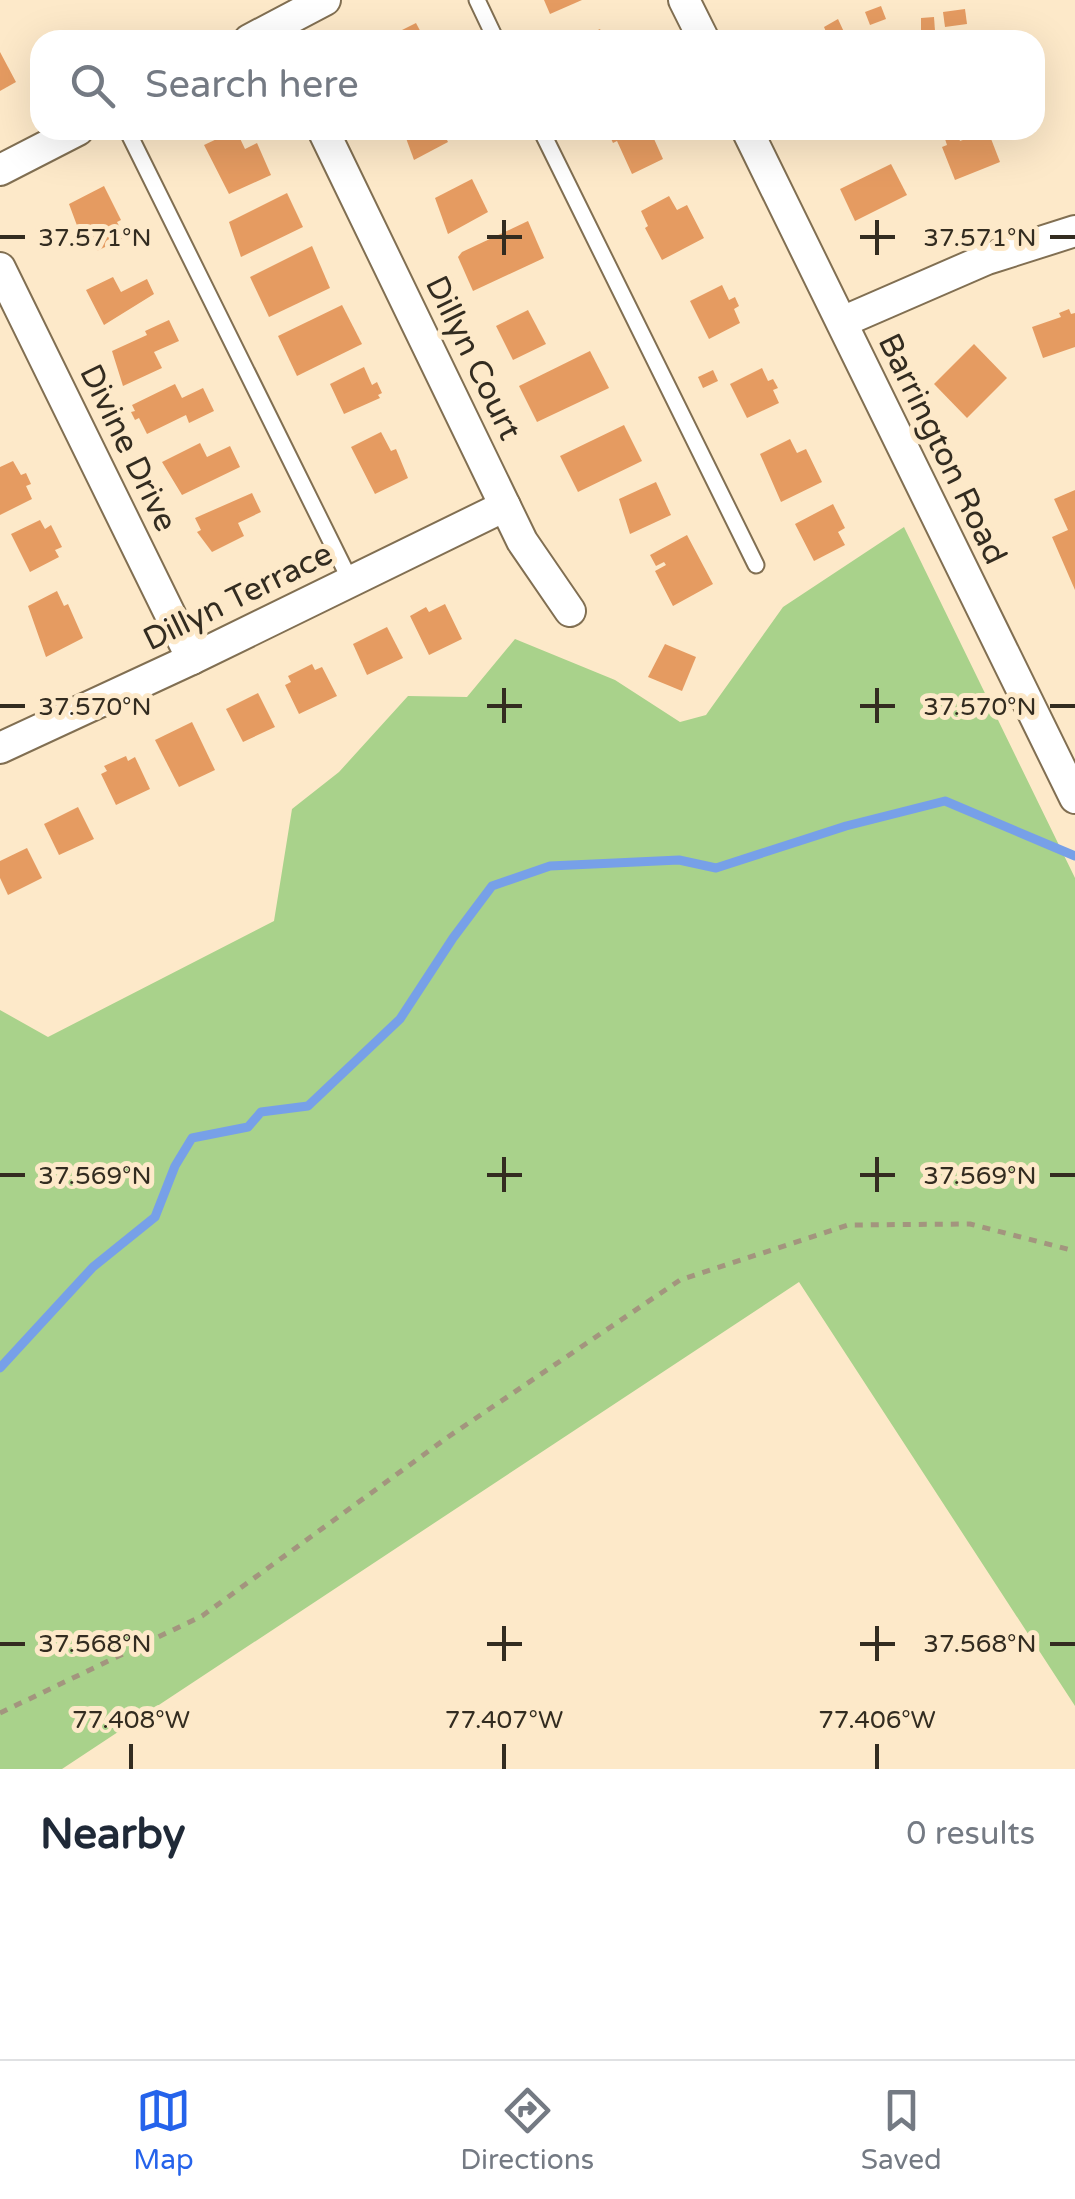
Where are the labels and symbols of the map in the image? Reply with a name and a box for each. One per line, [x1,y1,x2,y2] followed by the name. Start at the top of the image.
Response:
[38,223,152,253] text: 37.571°N
[923,223,1037,253] text: 37.571°N
[417,270,529,446] street label: Dillyn Court
[870,327,1014,571] street label: Barrington Road
[71,358,185,538] street label: Divine Drive
[137,535,339,659] street label: Dillyn Terrace
[38,692,152,722] text: 37.570°N
[923,692,1037,722] text: 37.570°N
[38,1161,152,1191] text: 37.569°N
[923,1161,1037,1191] text: 37.569°N
[38,1629,152,1659] text: 37.568°N
[923,1629,1037,1659] text: 37.568°N
[72,1705,190,1735] text: 77.408°W
[445,1705,563,1735] text: 77.407°W
[818,1705,936,1735] text: 77.406°W

